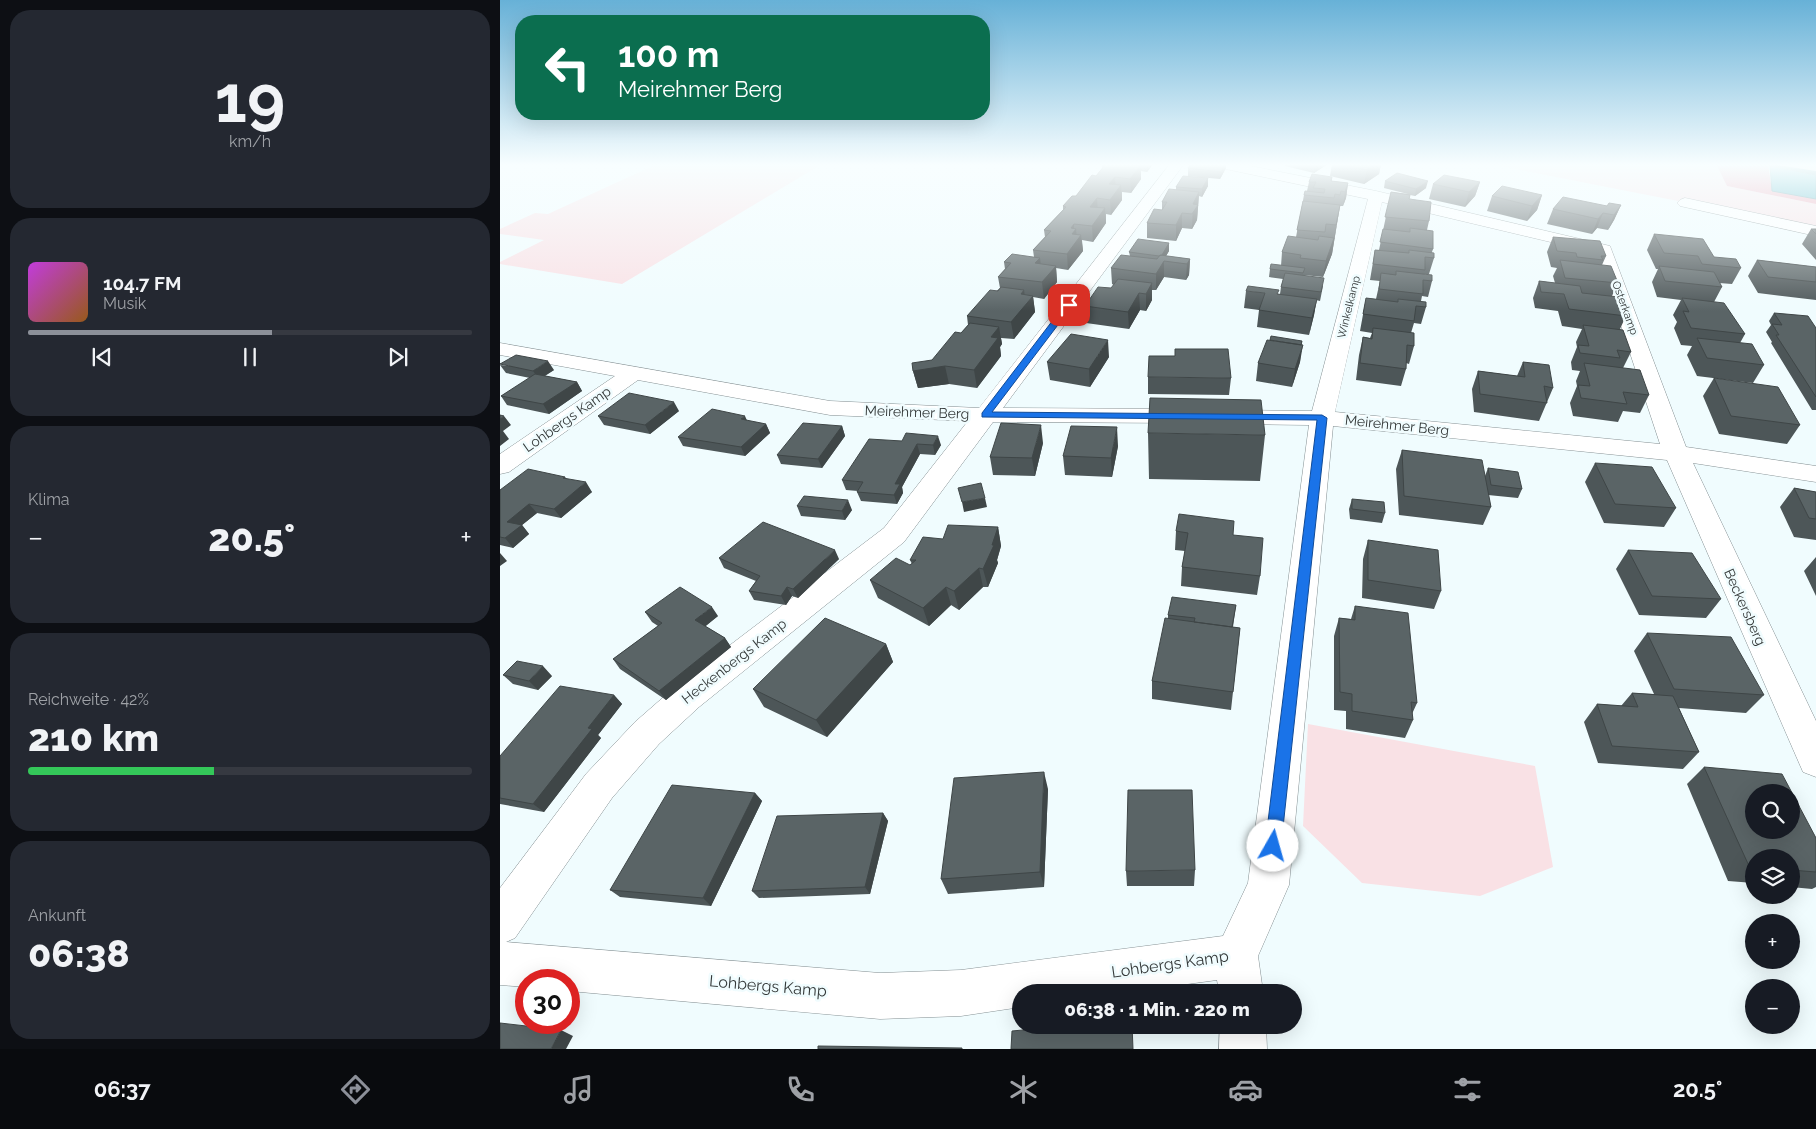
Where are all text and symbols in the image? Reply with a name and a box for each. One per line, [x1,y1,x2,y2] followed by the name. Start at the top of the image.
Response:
[618,34,719,75] text: 100 m
[535,35,600,100] icon: left
[215,61,285,137] text: 19
[618,76,782,102] text: Meirehmer Berg
[229,132,271,151] text: km/h
[103,272,181,294] text: 104.7 FM
[1335,274,1363,340] street label: Winkelkamp
[1609,279,1641,337] street label: Osterkamp
[1048,284,1090,326] pin
[1055,291,1083,319] icon: arrive
[103,294,146,313] text: Musik
[88,343,116,371] icon: previous
[236,343,264,371] icon: pause
[384,343,412,371] icon: next
[520,383,614,455] street label: Lohbergs Kamp
[864,402,970,422] street label: Meirehmer Berg
[1344,412,1450,438] street label: Meirehmer Berg
[28,490,70,509] text: Klima
[208,515,295,560] text: 20.5°
[28,521,43,554] text: −
[460,521,472,554] text: +
[1721,566,1769,648] street label: Beckersberg
[679,615,790,707] street label: Heckenbergs Kamp
[28,690,149,709] text: Reichweite · 42%
[28,715,159,760] text: 210 km
[1745,784,1800,1034] map controls
[1745,784,1800,839] button: search
[1246,819,1298,871] position arrow
[1745,849,1800,904] button: layers
[28,906,86,925] text: Ankunft
[1745,914,1800,969] button: +
[28,931,130,976] text: 06:38
[1110,946,1230,982] street label: Lohbergs Kamp
[515,969,580,1034] speed limit sign: 30
[708,971,828,1001] street label: Lohbergs Kamp
[1745,979,1800,1034] button: −
[1064,998,1250,1020] text: 06:38 · 1 Min. · 220 m
[338,1072,373,1107] icon: directions
[561,1072,596,1107] icon: music
[783,1072,818,1107] icon: phone
[1006,1072,1041,1107] icon: climate
[1228,1072,1263,1107] icon: car
[1450,1072,1485,1107] icon: filters
[94,1076,151,1102] text: 06:37
[1673,1076,1722,1102] text: 20.5°

